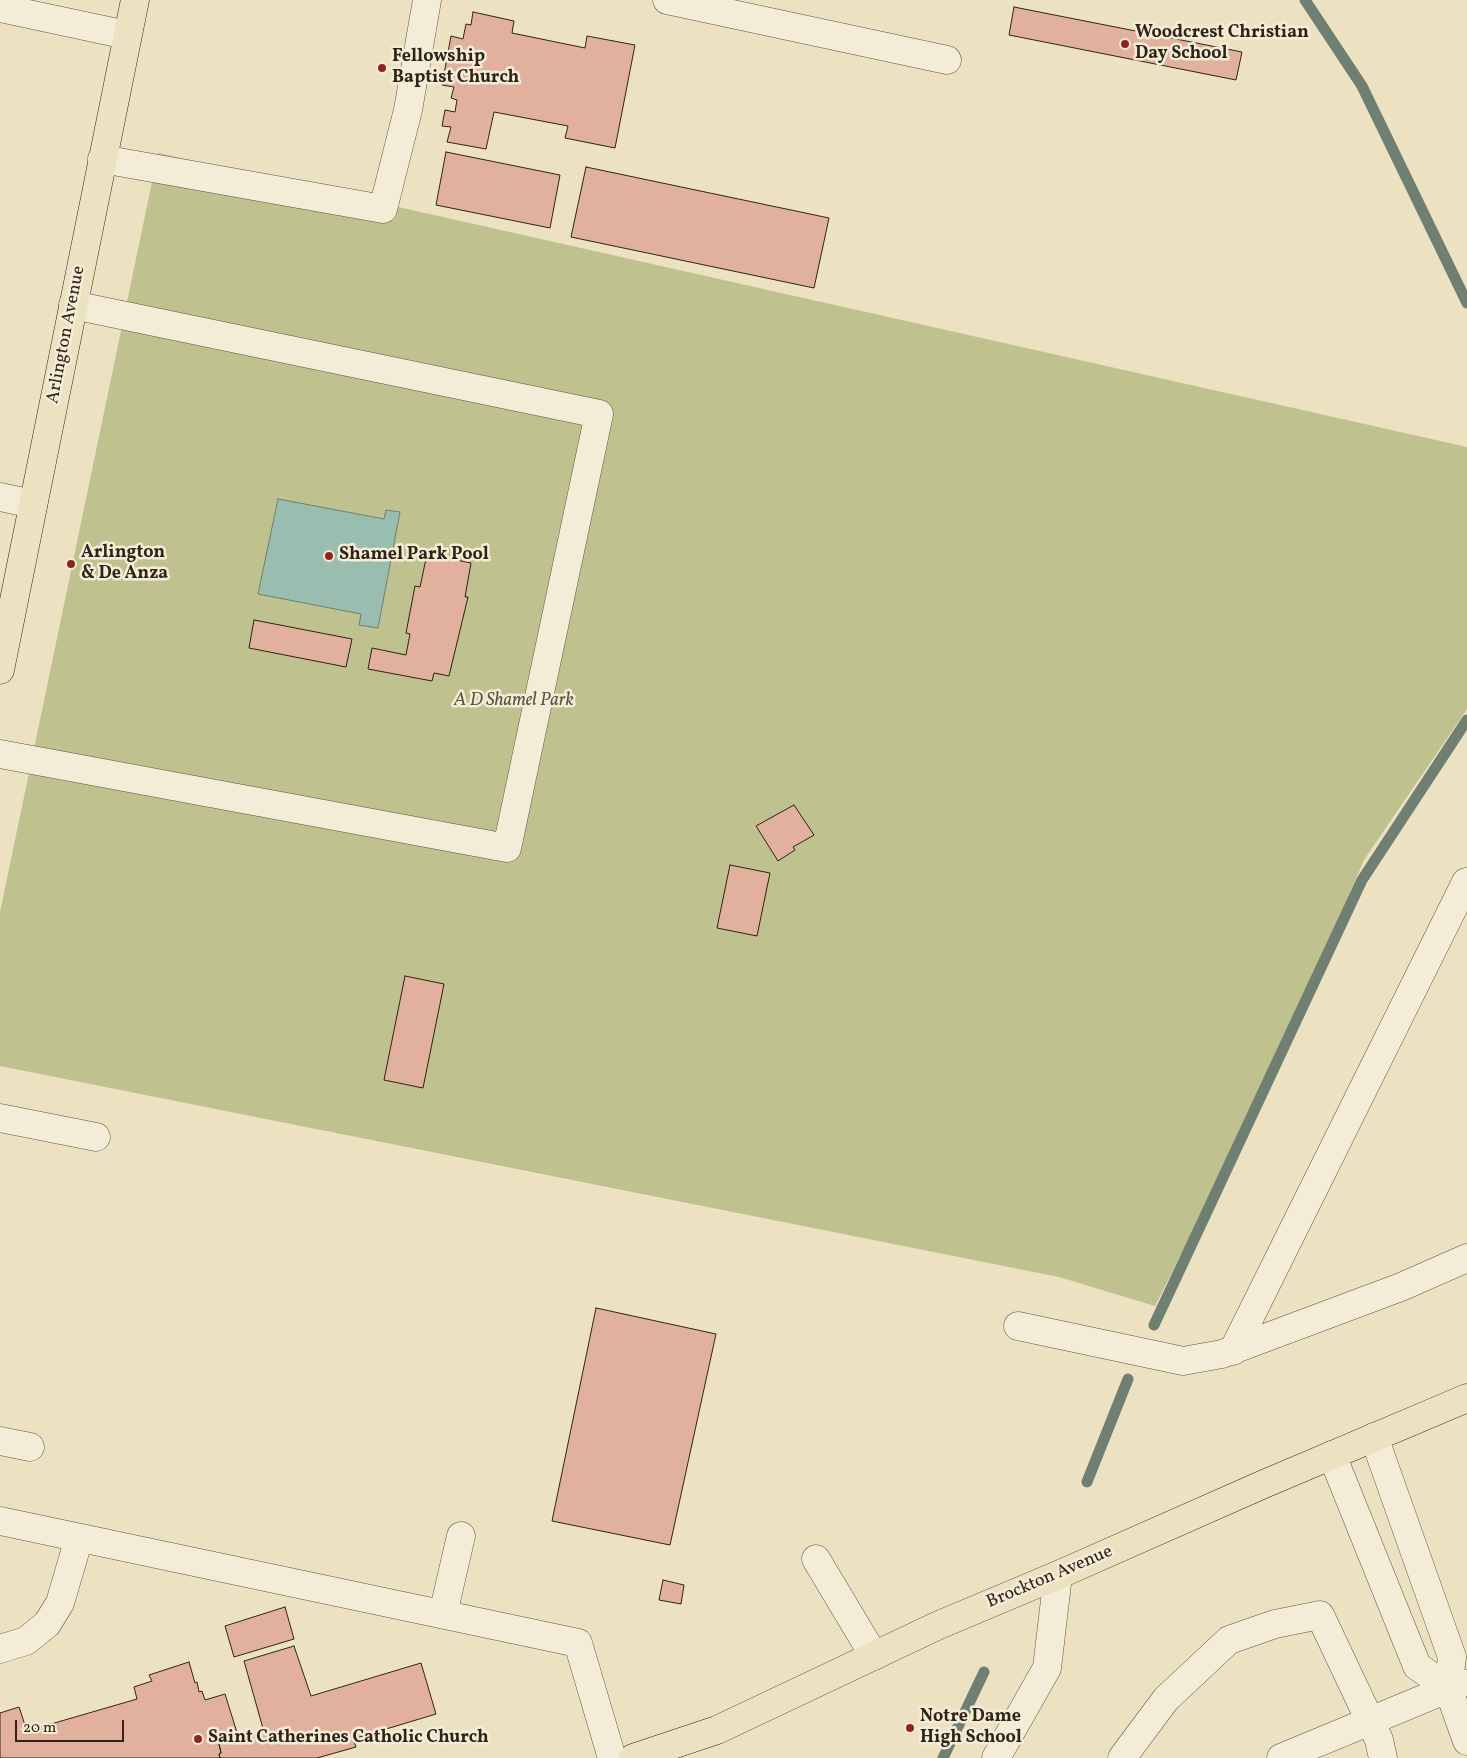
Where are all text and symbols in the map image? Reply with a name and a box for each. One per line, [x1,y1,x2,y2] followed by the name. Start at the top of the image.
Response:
[1135,23,1309,66] place label: Woodcrest Christian Day School
[1119,38,1131,50] marker: Woodcrest Christian Day School
[392,47,519,90] place label: Fellowship Baptist Church
[376,62,388,74] marker: Fellowship Baptist Church
[43,264,91,406] street label: Arlington Avenue
[81,543,168,586] place label: Arlington & De Anza
[339,545,489,567] place label: Shamel Park Pool
[323,550,335,562] marker: Shamel Park Pool
[65,558,77,570] marker: Arlington & De Anza
[454,691,574,713] park label: A D Shamel Park
[984,1542,1116,1614] street label: Brockton Avenue
[920,1707,1022,1750] place label: Notre Dame High School
[18,1710,126,1742] scale bar
[23,1718,56,1739] text: 20 m
[904,1722,916,1734] marker: Notre Dame High School
[208,1728,489,1750] place label: Saint Catherines Catholic Church
[192,1733,204,1745] marker: Saint Catherines Catholic Church

